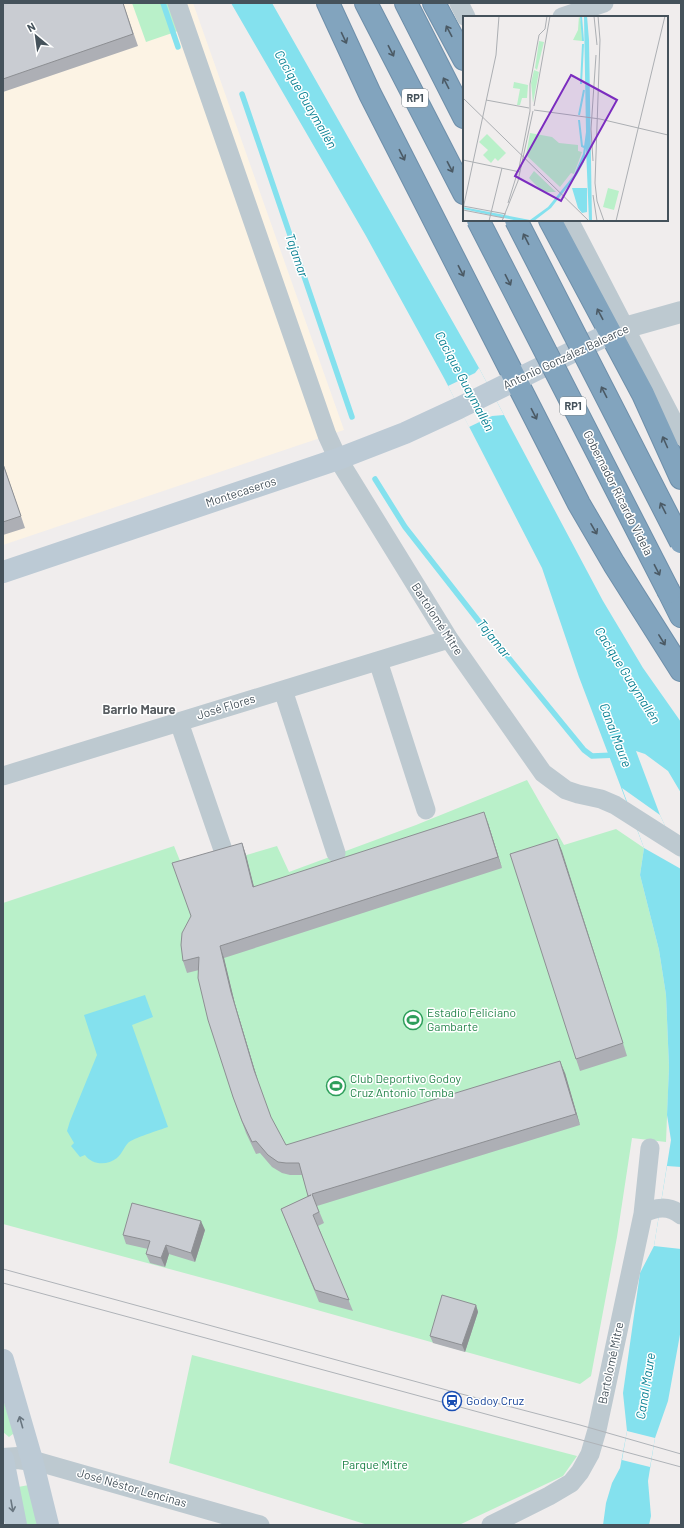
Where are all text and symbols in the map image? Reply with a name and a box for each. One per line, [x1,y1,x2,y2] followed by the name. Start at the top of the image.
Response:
[16,16,56,56] north arrow
[463,16,668,221] inset map
[25,19,37,34] text: N
[445,25,452,37] one-way arrow
[341,32,348,44] one-way arrow
[388,45,395,57] one-way arrow
[271,47,341,151] water label: Cacique Guaymallén
[442,77,449,89] one-way arrow
[402,89,428,107] road number: RP1
[398,149,406,161] one-way arrow
[447,160,455,172] one-way arrow
[282,231,312,279] water label: Tajamar
[522,233,529,245] one-way arrow
[458,264,465,276] one-way arrow
[505,273,513,285] one-way arrow
[596,308,604,320] one-way arrow
[500,321,631,391] street label: Antonio González Balcarce
[432,328,498,434] water label: Cacique Guaymallén
[600,386,607,398] one-way arrow
[560,397,586,415] road number: RP1
[531,408,538,420] one-way arrow
[581,428,656,557] street label: Gobernador Ricardo Videla
[661,437,668,449] one-way arrow
[204,473,278,509] street label: Montecaseros
[659,502,666,514] one-way arrow
[590,523,598,535] one-way arrow
[654,563,662,575] one-way arrow
[409,580,466,657] street label: Bartolomé Mitre
[474,615,515,661] water label: Tajamar
[592,624,664,726] water label: Cacique Guaymallén
[658,634,666,645] one-way arrow
[195,690,257,722] street label: José Flores
[102,701,176,717] district label: Barrio Maure
[596,701,636,770] water label: Canal Maure
[427,1005,516,1033] place label: Estadio Feliciano Gambarte
[402,1009,424,1031] sports icon: Estadio Feliciano Gambarte
[350,1071,461,1099] place label: Club Deportivo Godoy Cruz Antonio Tomba
[325,1075,347,1097] sports icon: Club Deportivo Godoy Cruz Antonio Tomba
[594,1320,626,1405] street label: Bartolomé Mitre
[632,1351,658,1421] water label: Canal Maure
[441,1390,463,1412] station icon: Godoy Cruz
[466,1393,524,1407] place label: Godoy Cruz
[17,1416,24,1429] one-way arrow
[342,1457,408,1471] park label: Parque Mitre
[76,1465,189,1509] street label: José Néstor Lencinas
[9,1499,17,1512] one-way arrow

